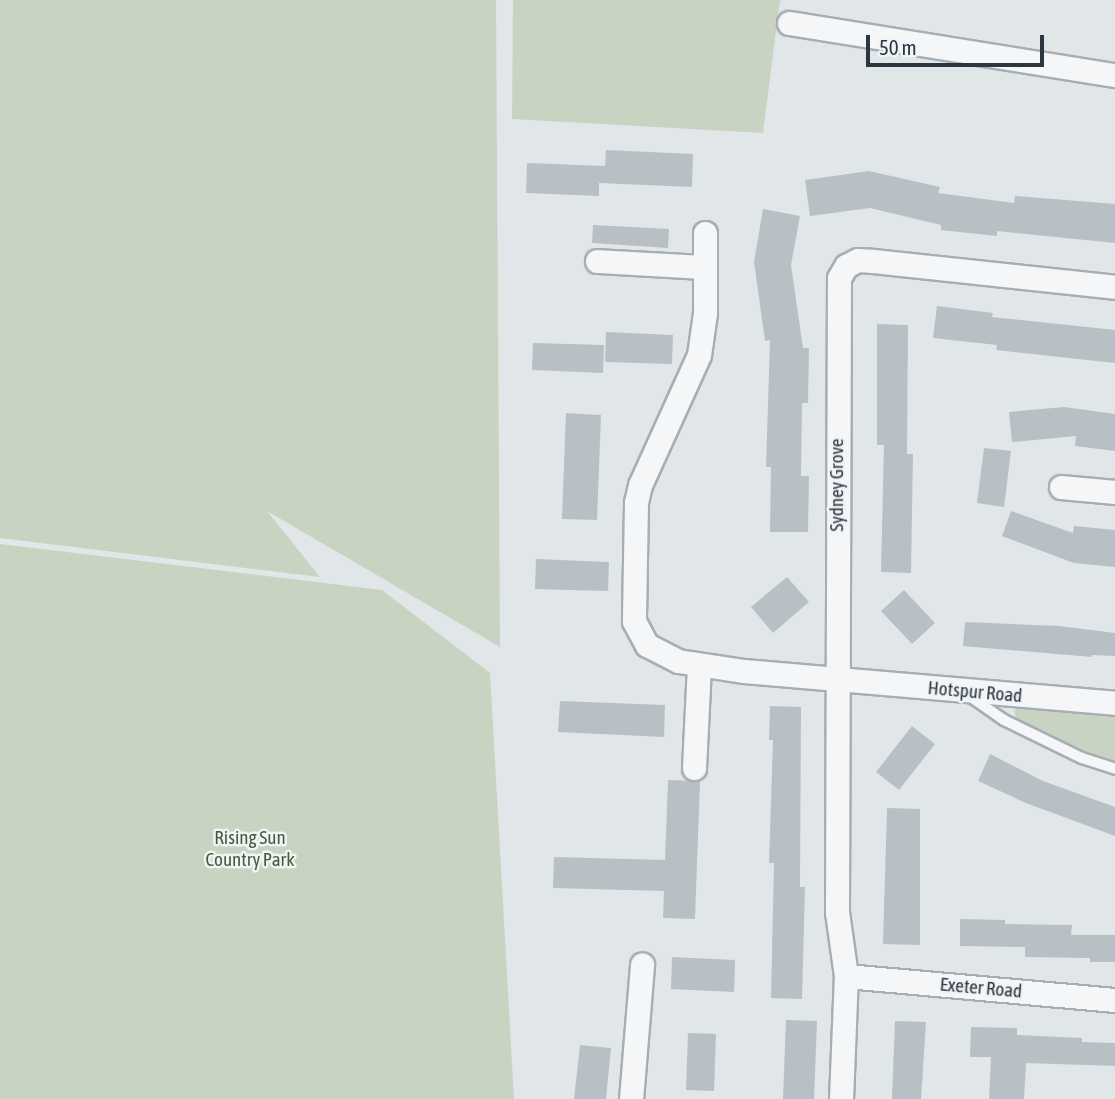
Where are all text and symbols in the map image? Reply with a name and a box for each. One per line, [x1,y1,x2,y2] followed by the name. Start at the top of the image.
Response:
[870,21,1048,65] scale bar
[879,35,917,59] text: 50 m
[826,438,848,532] street label: Sydney Grove
[927,677,1023,707] street label: Hotspur Road
[205,827,295,871] park label: Rising Sun Country Park
[939,973,1023,1003] street label: Exeter Road

